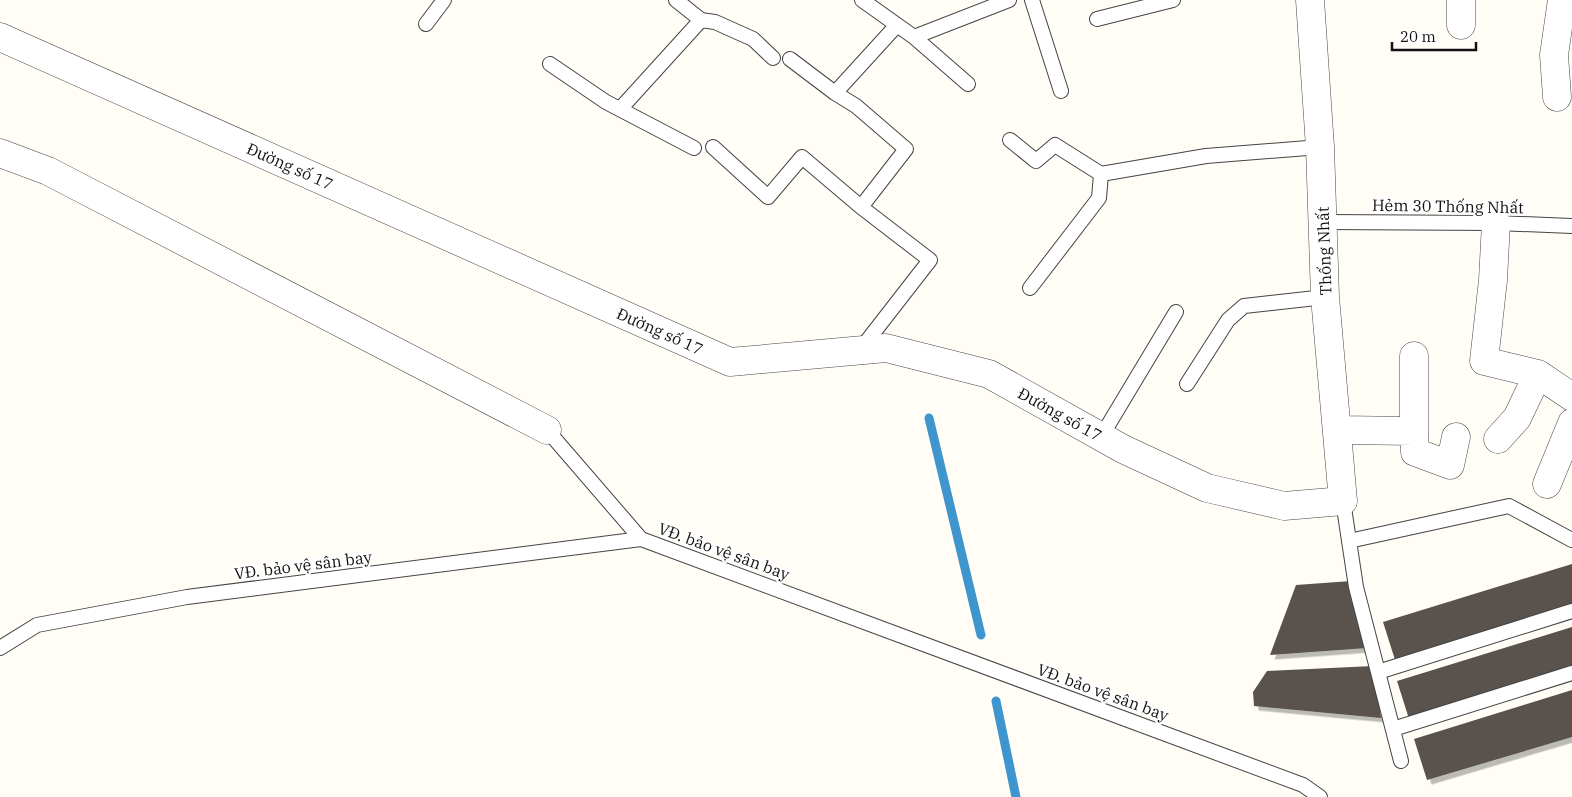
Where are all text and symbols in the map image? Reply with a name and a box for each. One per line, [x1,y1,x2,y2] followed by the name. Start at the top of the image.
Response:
[1392,20,1476,52] scale bar
[1400,27,1436,46] text: 20 m
[244,138,336,194] street label: Đường số 17
[1372,195,1524,217] street label: Hẻm 30 Thống Nhất
[1312,206,1336,296] street label: Thống Nhất
[614,303,706,359] street label: Đường số 17
[1015,383,1105,445] street label: Đường số 17
[656,518,793,584] street label: VĐ. bảo vệ sân bay
[233,547,373,583] street label: VĐ. bảo vệ sân bay
[1035,659,1172,725] street label: VĐ. bảo vệ sân bay

